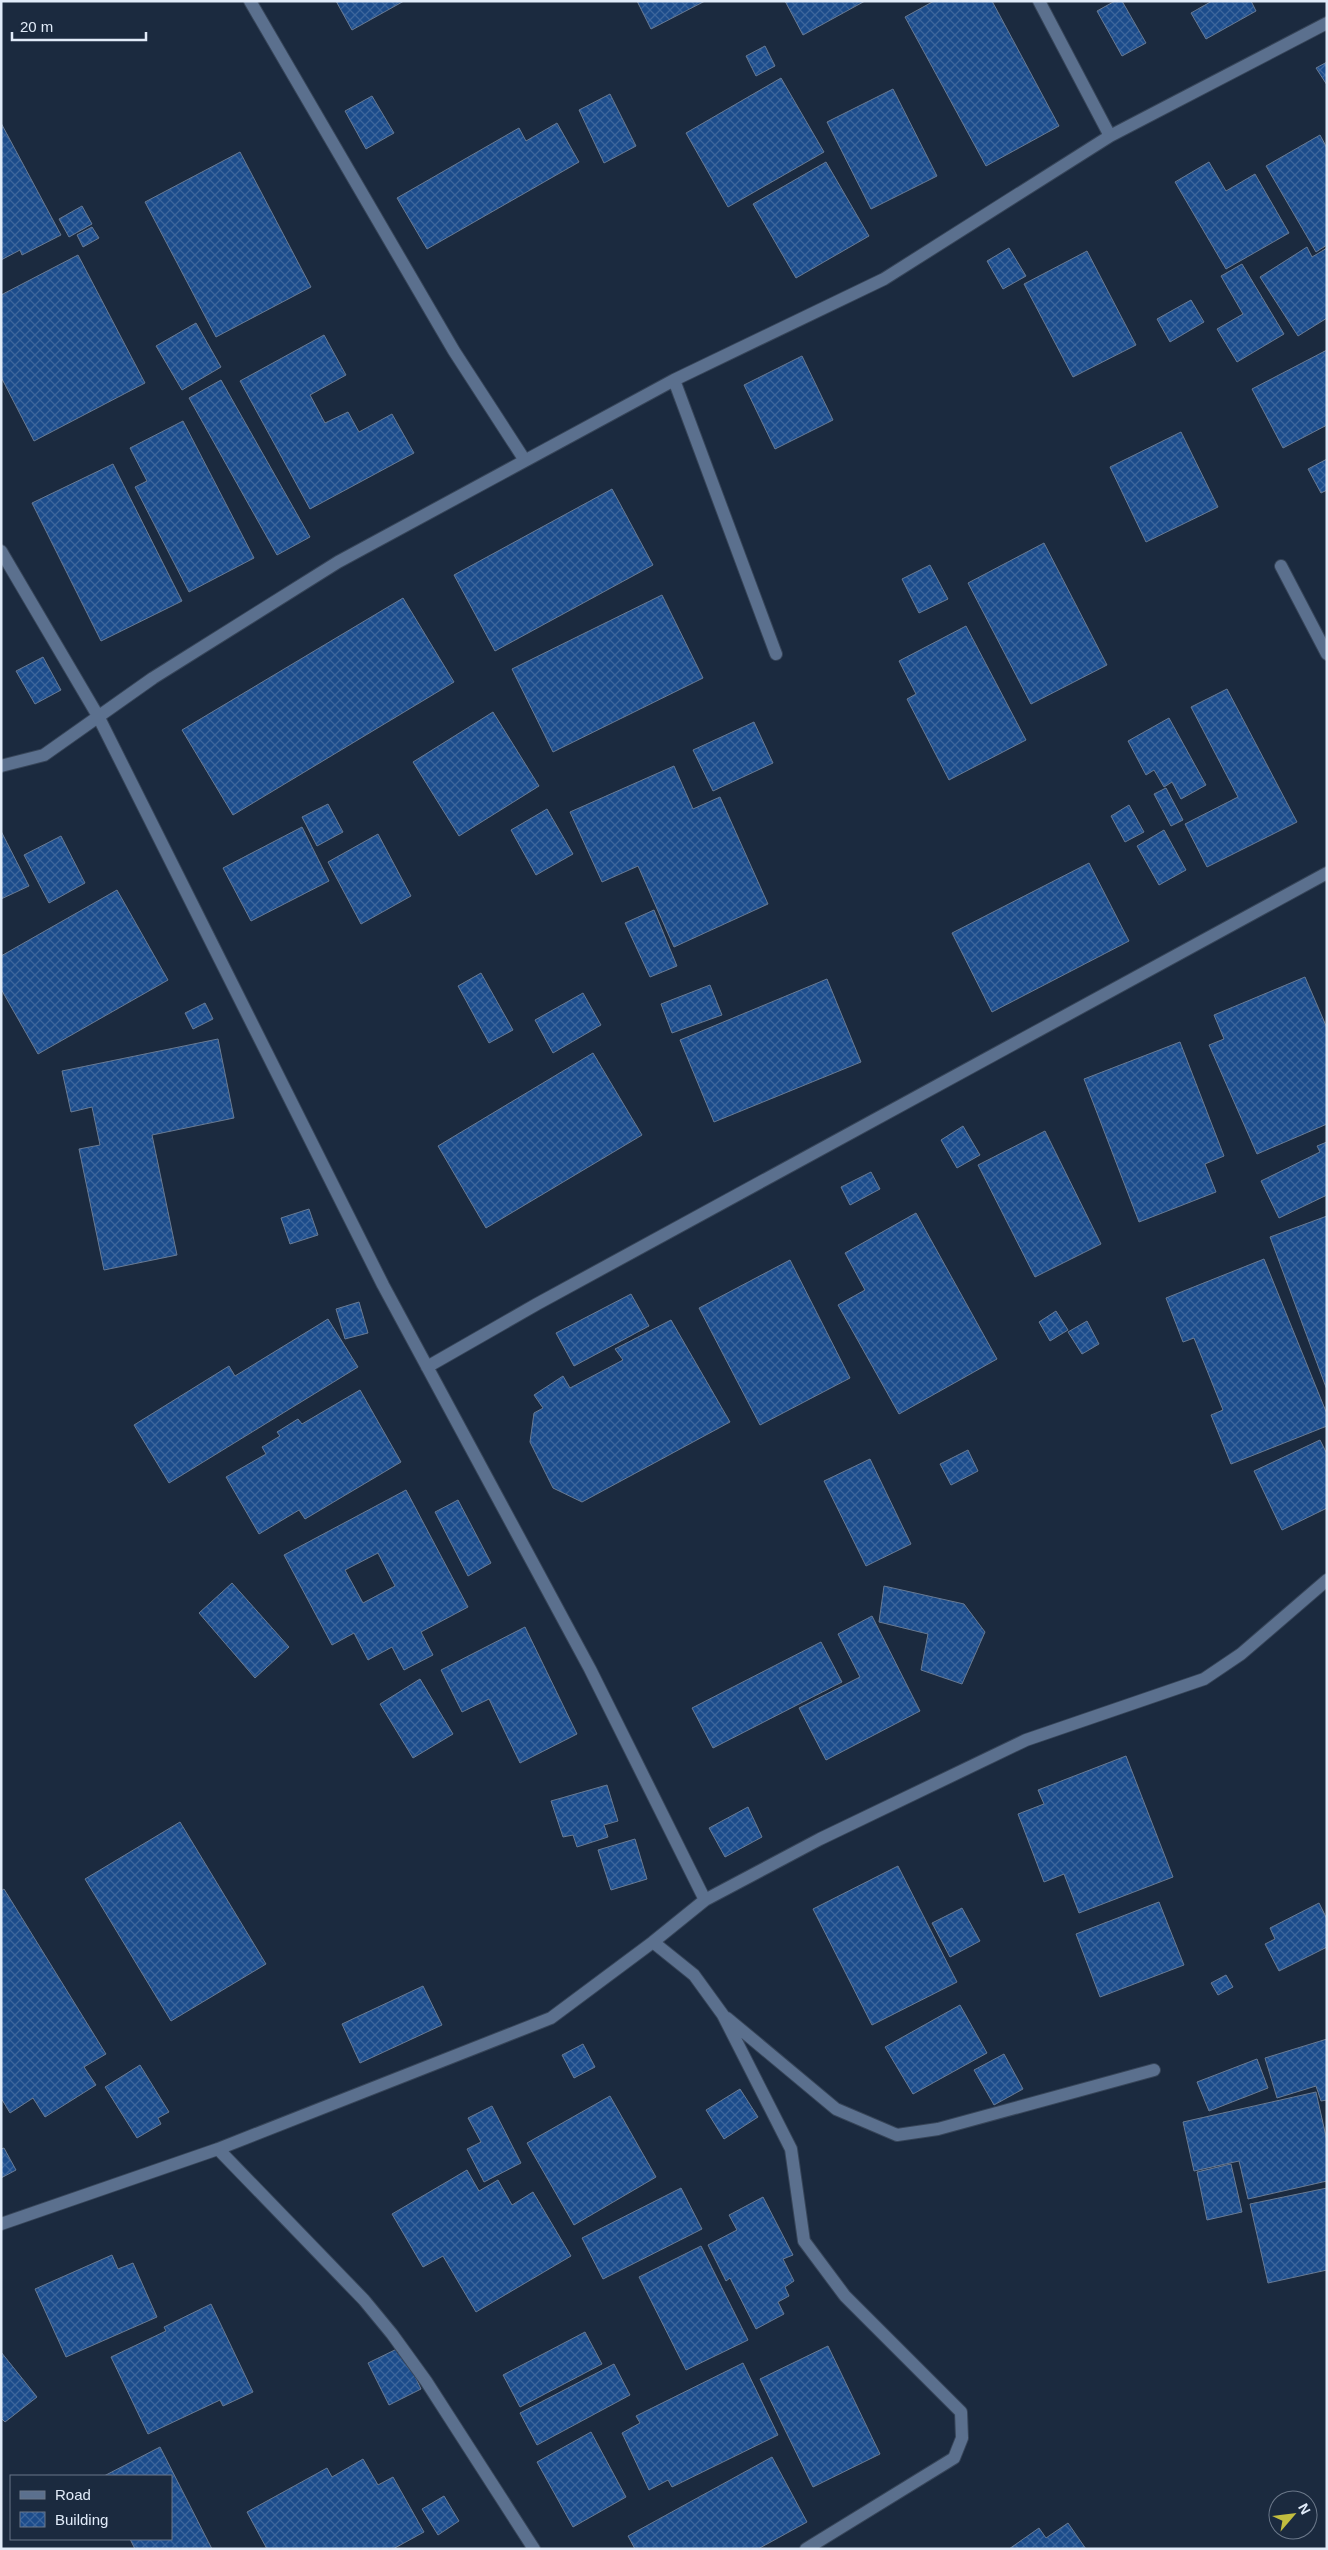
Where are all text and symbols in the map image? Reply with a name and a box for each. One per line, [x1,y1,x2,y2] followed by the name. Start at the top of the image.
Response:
[12,10,146,42] scale bar
[20,18,53,35] text: 20 m
[10,2475,172,2540] legend
[55,2486,91,2503] text: Road
[1268,2490,1318,2540] north arrow
[1295,2501,1314,2517] text: N
[55,2511,108,2528] text: Building

